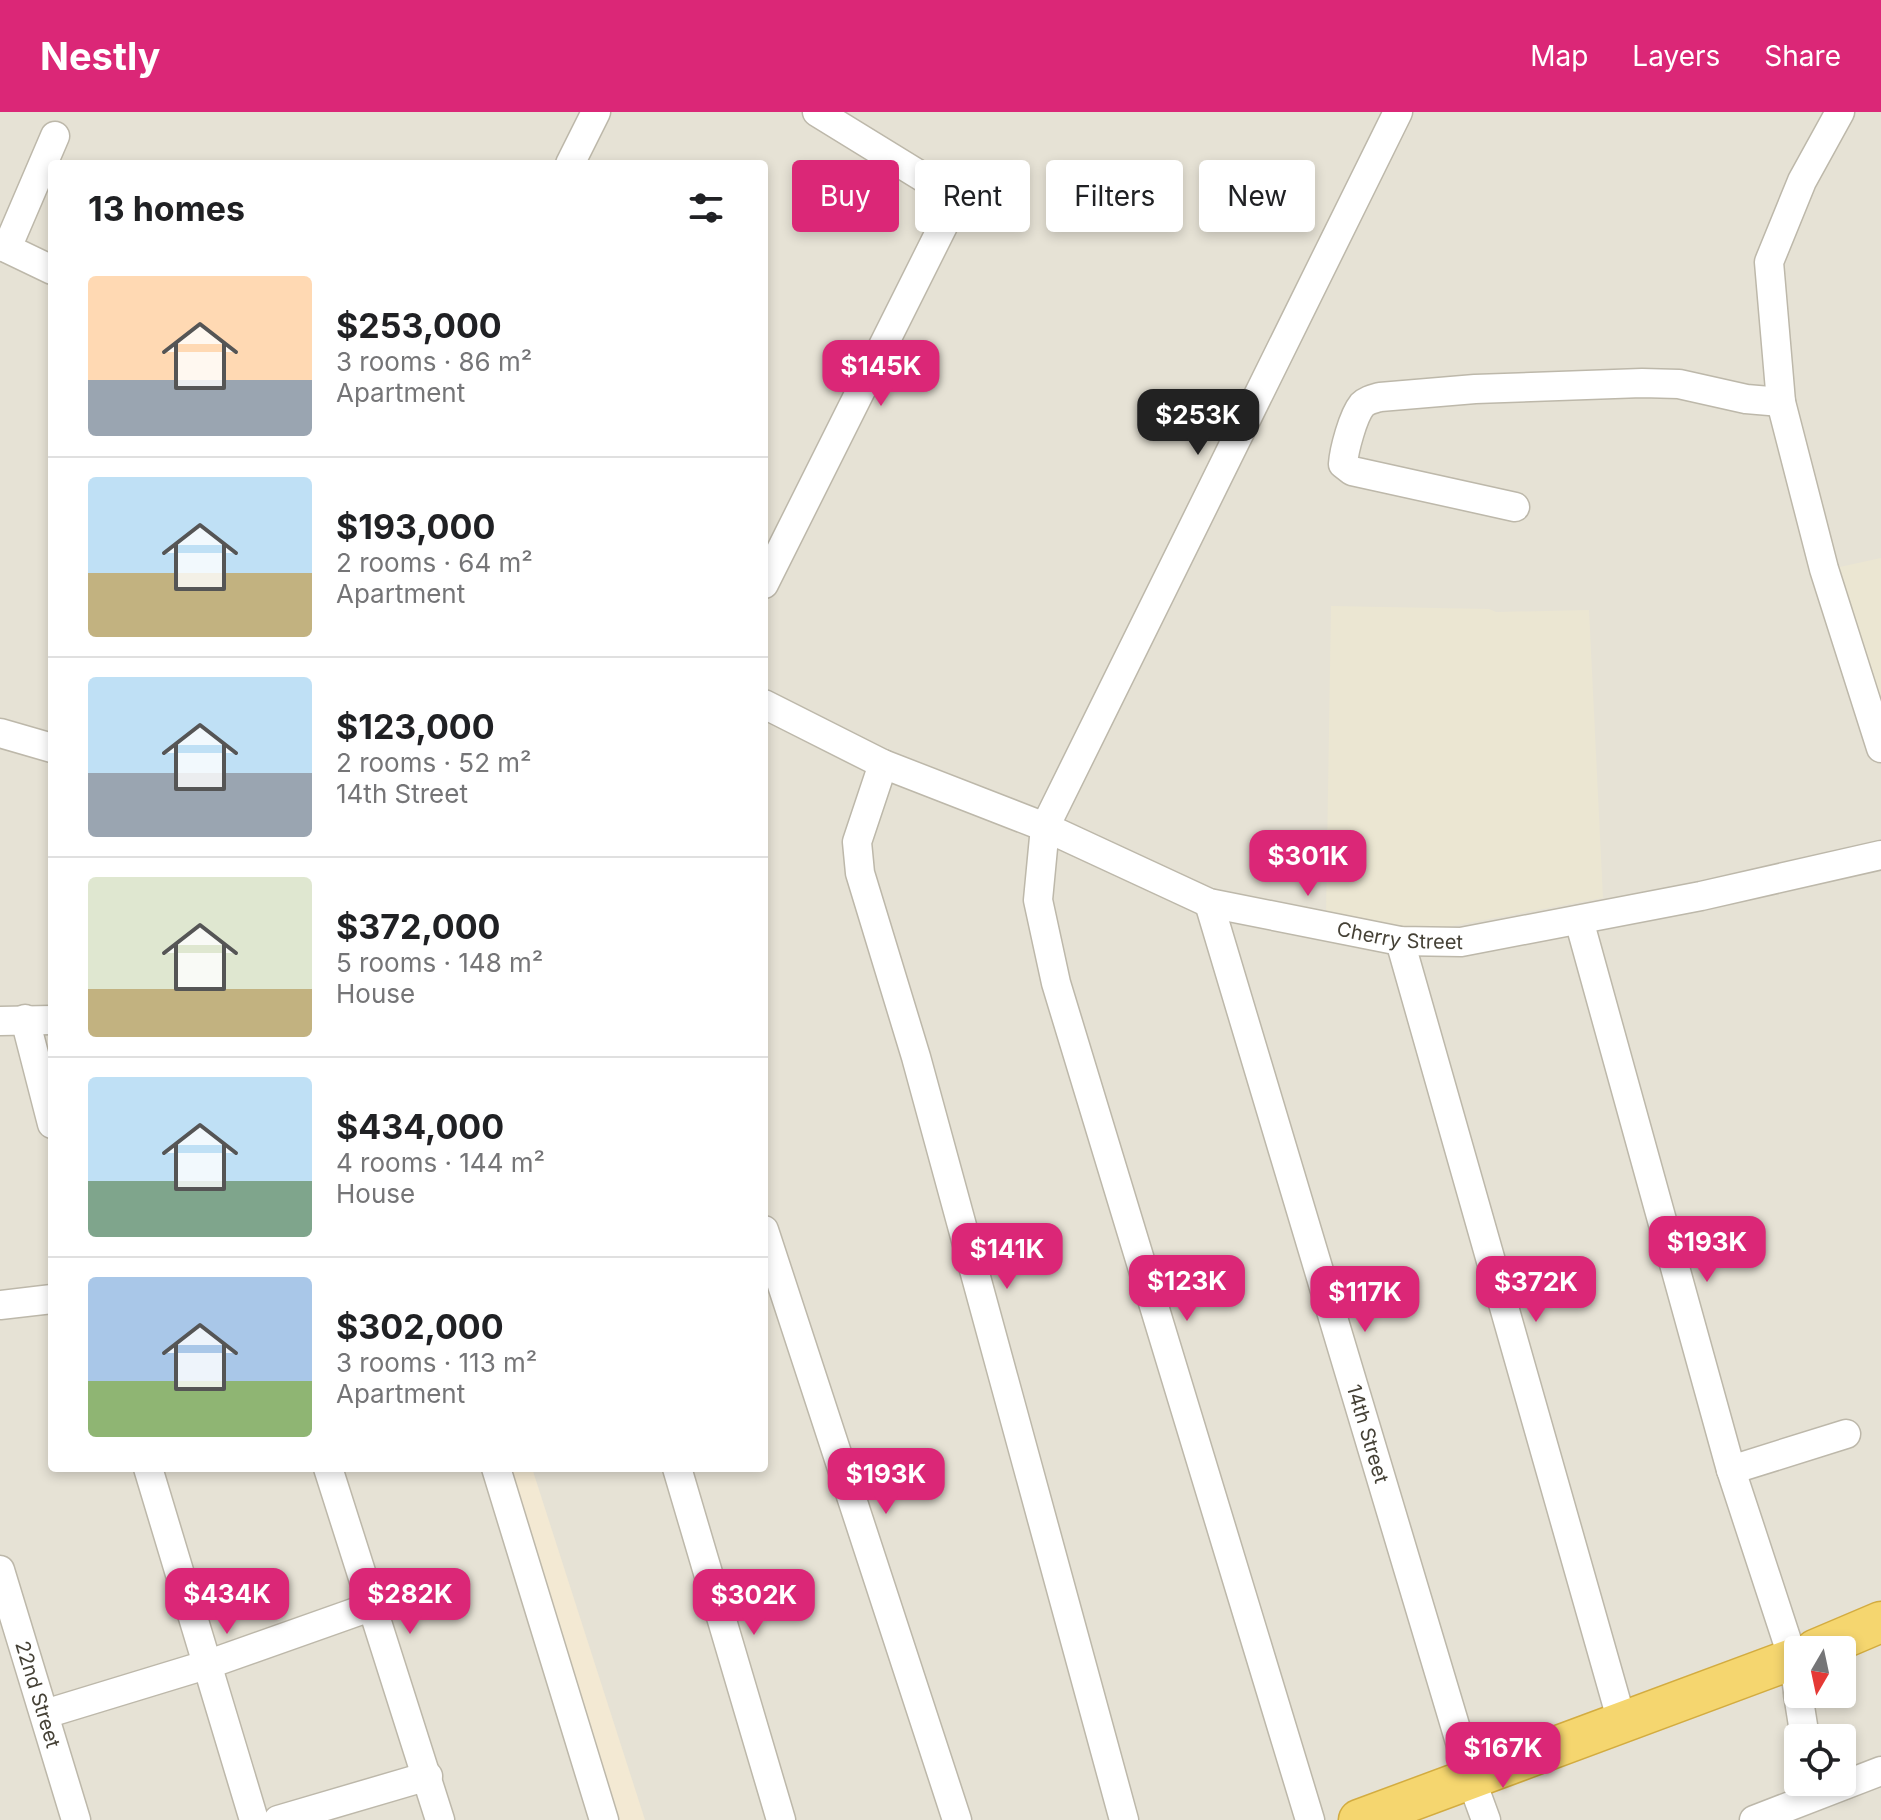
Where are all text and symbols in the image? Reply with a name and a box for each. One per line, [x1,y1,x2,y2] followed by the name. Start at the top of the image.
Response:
[40,33,160,79] text: Nestly
[1530,39,1588,73] text: Map
[1632,39,1720,73] text: Layers
[1764,39,1841,73] text: Share
[792,160,899,232] chip: Buy
[915,160,1030,232] chip: Rent
[1046,160,1183,232] chip: Filters
[1199,160,1315,232] chip: New
[684,186,728,230] icon: filters
[88,188,245,229] text: 13 homes
[336,305,502,346] text: $253,000
[152,308,248,404] icon: home
[825,340,937,408] pin: $145K
[336,346,532,377] text: 3 rooms · 86 m²
[840,350,922,381] text: $145K
[336,377,465,408] text: Apartment
[1142,389,1254,457] pin: $253K
[1155,399,1241,430] text: $253K
[336,506,495,547] text: $193,000
[152,509,248,605] icon: home
[336,547,533,578] text: 2 rooms · 64 m²
[336,578,465,609] text: Apartment
[336,706,495,747] text: $123,000
[152,709,248,805] icon: home
[336,747,532,778] text: 2 rooms · 52 m²
[336,778,468,809] text: 14th Street
[1252,830,1364,898] pin: $301K
[1267,840,1349,871] text: $301K
[336,906,501,947] text: $372,000
[152,909,248,1005] icon: home
[1335,917,1464,954] street label: Cherry Street
[336,947,543,978] text: 5 rooms · 148 m²
[336,978,415,1009] text: House
[336,1106,504,1147] text: $434,000
[152,1109,248,1205] icon: home
[336,1147,545,1178] text: 4 rooms · 144 m²
[336,1178,415,1209] text: House
[1651,1216,1763,1284] pin: $193K
[951,1223,1063,1291] pin: $141K
[1667,1226,1747,1257] text: $193K
[970,1233,1044,1264] text: $141K
[1131,1255,1243,1323] pin: $123K
[1480,1256,1592,1324] pin: $372K
[1147,1265,1227,1296] text: $123K
[1309,1266,1421,1334] pin: $117K
[1494,1266,1578,1297] text: $372K
[1328,1276,1402,1307] text: $117K
[336,1306,504,1347] text: $302,000
[152,1309,248,1405] icon: home
[336,1347,537,1378] text: 3 rooms · 113 m²
[336,1378,465,1409] text: Apartment
[1342,1382,1394,1486] street label: 14th Street
[830,1448,942,1516] pin: $193K
[846,1458,926,1489] text: $193K
[171,1568,283,1636] pin: $434K
[354,1568,466,1636] pin: $282K
[698,1569,810,1637] pin: $302K
[183,1578,271,1609] text: $434K
[367,1578,453,1609] text: $282K
[711,1579,797,1610] text: $302K
[1784,1636,1856,1708] north arrow
[1784,1636,1856,1796] map controls
[10,1638,66,1751] street label: 22nd Street
[1447,1722,1559,1790] pin: $167K
[1784,1724,1856,1796] button: locate
[1464,1732,1542,1763] text: $167K

